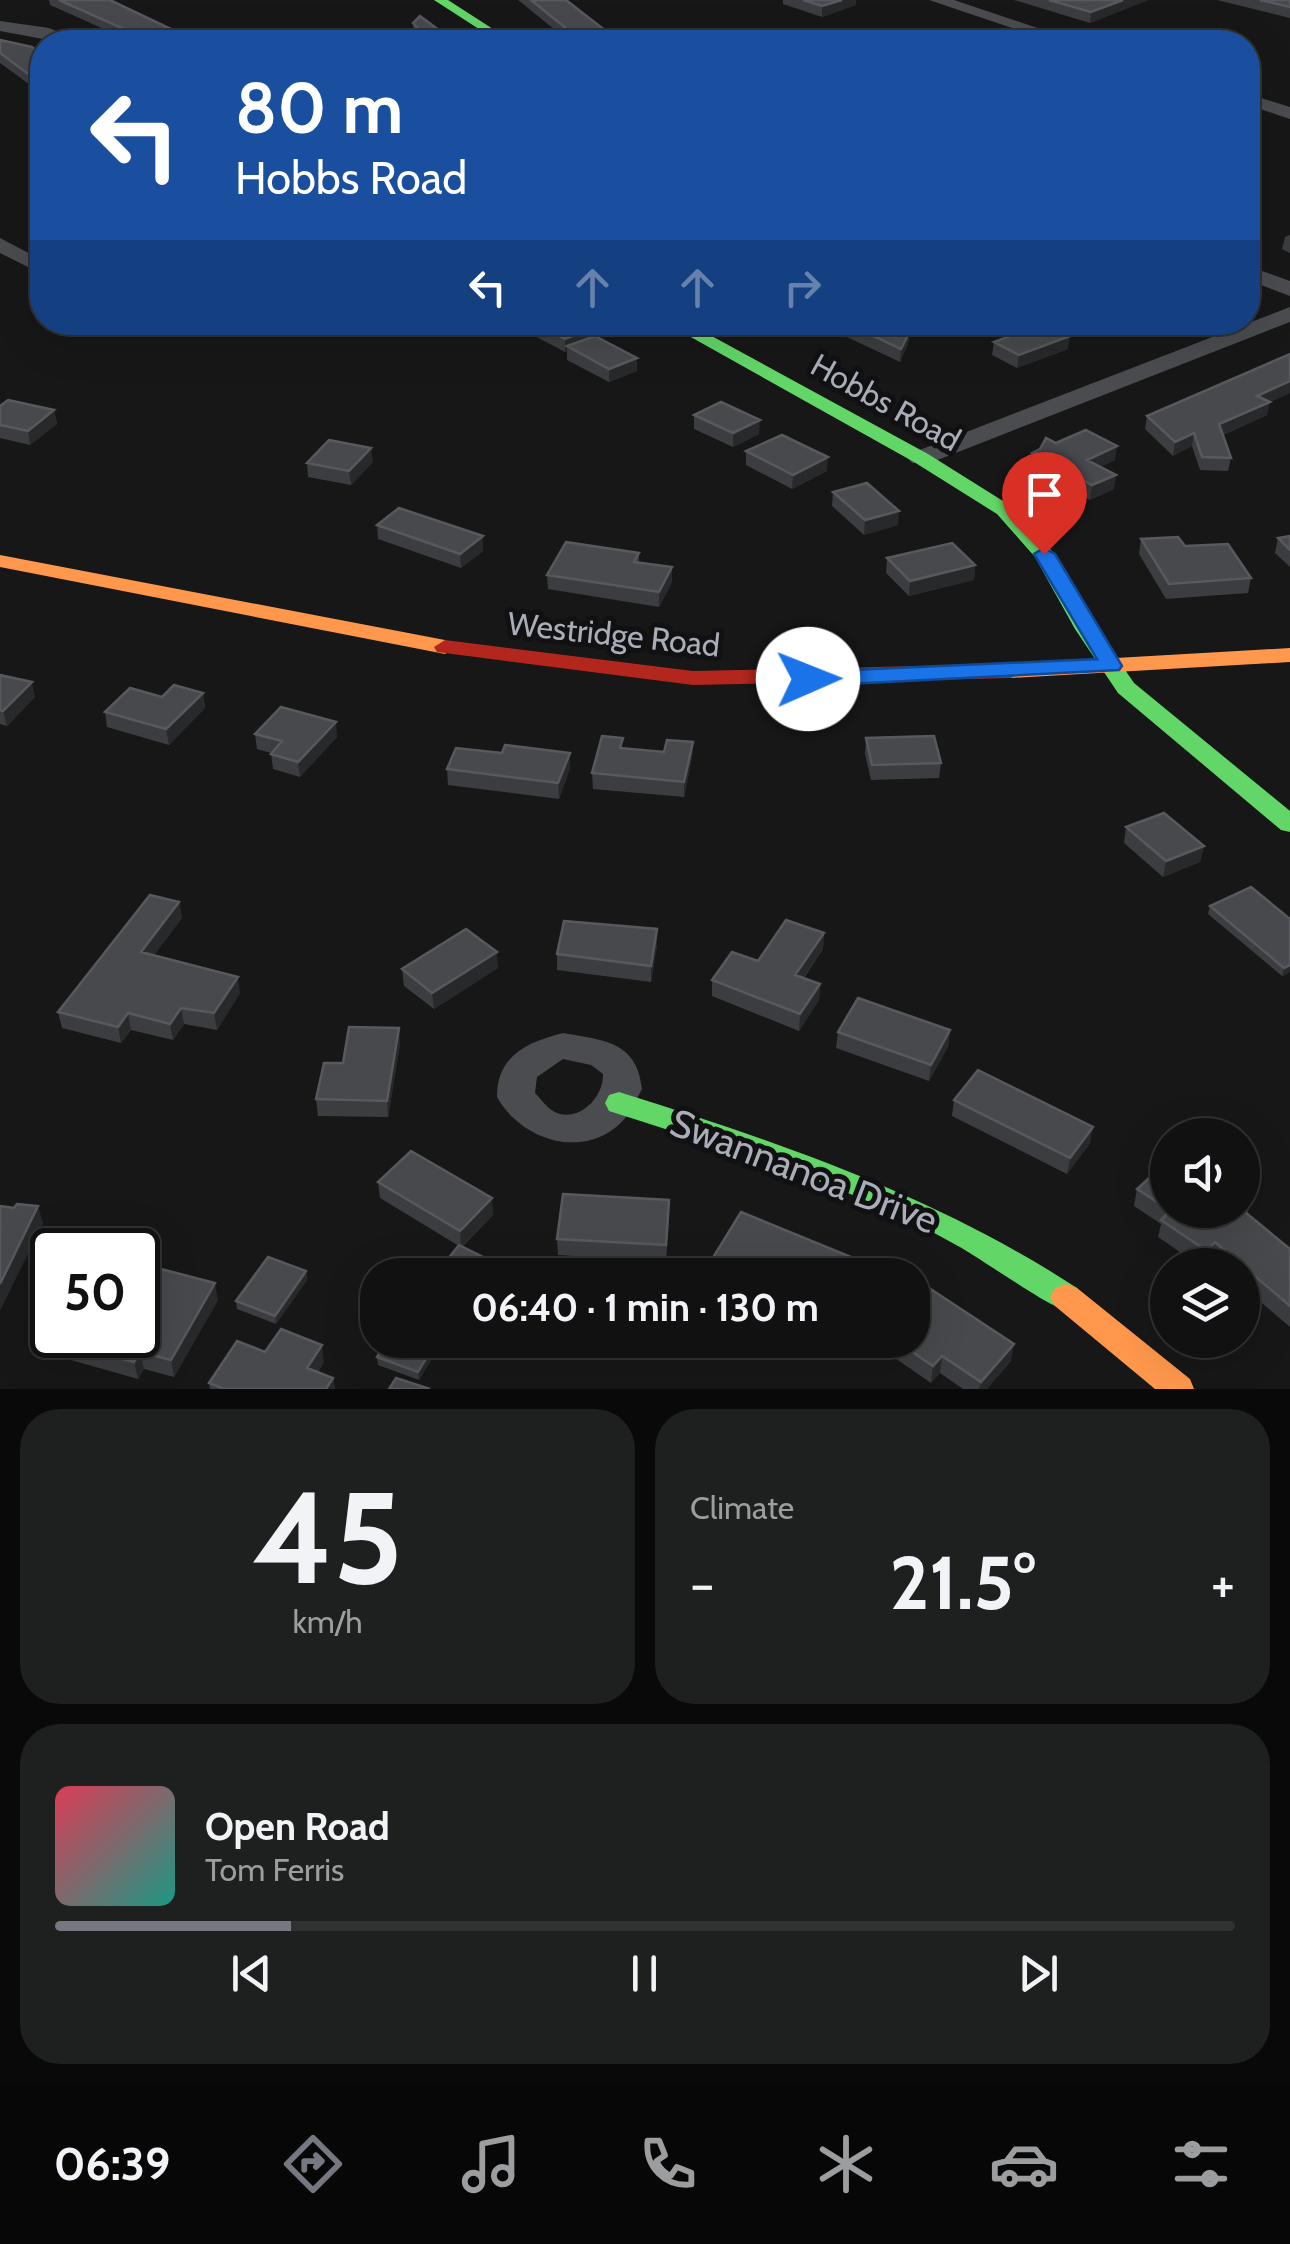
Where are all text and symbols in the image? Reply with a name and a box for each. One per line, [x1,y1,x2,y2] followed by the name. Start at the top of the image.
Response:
[235,65,403,151] text: 80 m
[70,70,200,200] icon: left
[235,151,467,205] text: Hobbs Road
[460,260,515,315] icon: left
[565,260,620,315] icon: ahead
[670,260,725,315] icon: ahead
[775,260,830,315] icon: right
[804,345,968,459] street label: Hobbs Road
[1002,452,1087,555] pin
[1017,467,1072,522] icon: arrive
[506,603,722,665] street label: Westridge Road
[756,627,860,731] position arrow
[664,1098,944,1244] street label: Swannanoa Drive
[1150,1118,1260,1358] map controls
[1150,1118,1260,1228] button: sound
[30,1228,160,1358] speed limit sign: 50
[1150,1248,1260,1358] button: layers
[471,1284,819,1331] text: 06:40 · 1 min · 130 m
[252,1458,403,1616] text: 45
[690,1488,794,1527] text: Climate
[890,1537,1035,1628] text: 21.5°
[690,1550,714,1617] text: −
[1211,1550,1235,1617] text: +
[292,1602,363,1641] text: km/h
[205,1803,390,1850] text: Open Road
[205,1850,344,1889] text: Tom Ferris
[224,1946,279,2001] icon: previous
[617,1946,672,2001] icon: pause
[1011,1946,1066,2001] icon: next
[278,2129,348,2199] icon: directions
[456,2129,526,2199] icon: music
[633,2129,703,2199] icon: phone
[811,2129,881,2199] icon: climate
[989,2129,1059,2199] icon: car
[1166,2129,1236,2199] icon: filters
[54,2137,170,2191] text: 06:39

